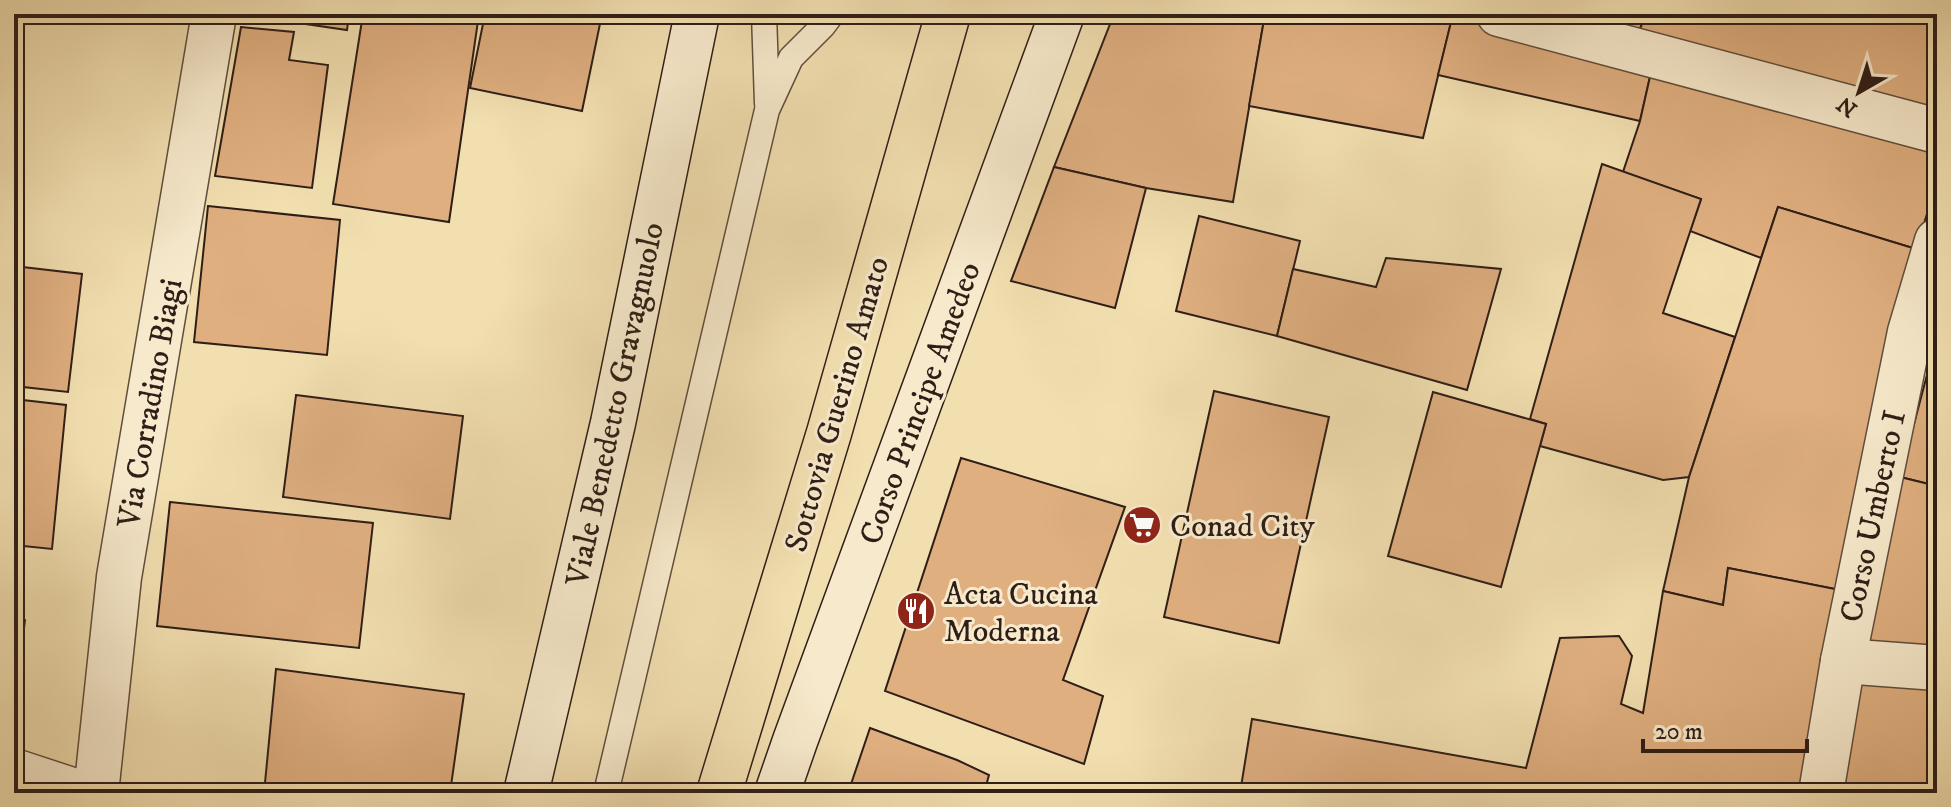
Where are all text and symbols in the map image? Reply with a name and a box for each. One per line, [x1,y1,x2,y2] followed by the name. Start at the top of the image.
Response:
[1819,52,1899,132] north arrow
[1832,90,1863,123] text: N
[558,219,674,591] street label: Viale Benedetto Gravagnuolo
[777,252,899,557] street label: Sottovia Guerino Amato
[851,257,991,550] street label: Corso Principe Amedeo
[109,276,193,532] street label: Via Corradino Biagi
[1832,407,1916,626] street label: Corso Umberto I
[1121,504,1163,546] supermarket icon: Conad City
[1170,507,1316,547] place label: Conad City
[944,575,1098,652] place label: Acta Cucina Moderna
[895,590,937,632] restaurant icon: Acta Cucina Moderna
[1643,703,1807,753] scale bar
[1655,717,1703,747] text: 20 m

